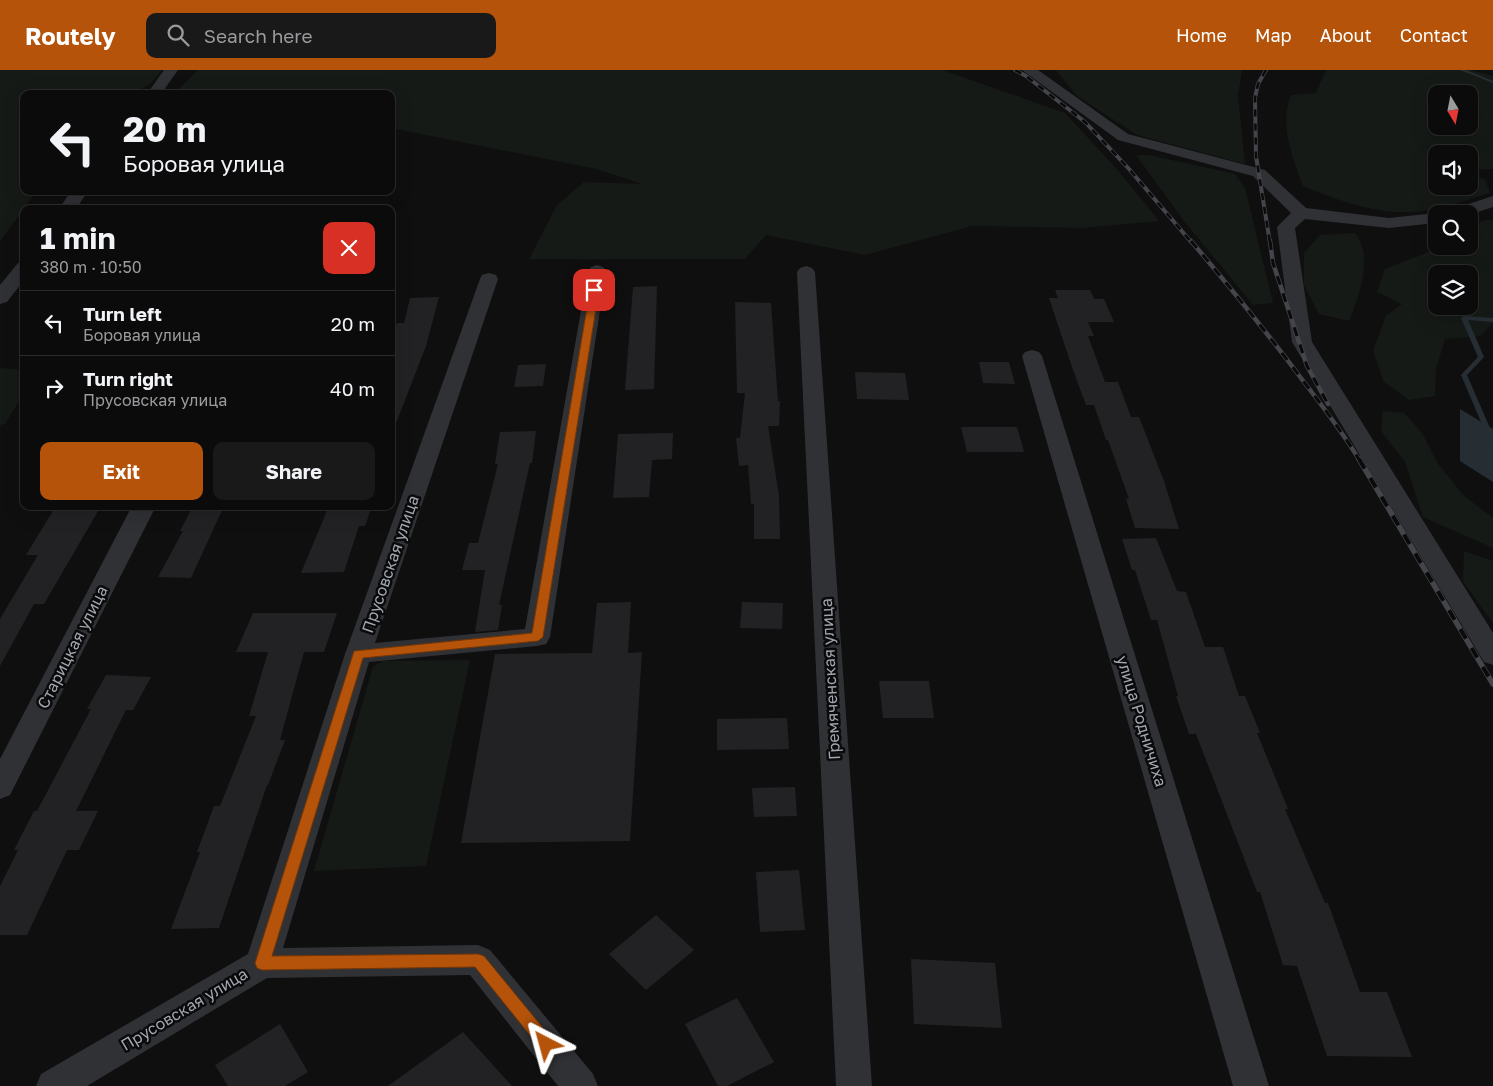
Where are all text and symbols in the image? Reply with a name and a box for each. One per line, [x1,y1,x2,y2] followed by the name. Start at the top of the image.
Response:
[146,13,496,58] search box
[25,21,116,50] text: Routely
[164,21,192,49] icon: search
[204,24,313,47] text: Search here
[1176,24,1227,46] text: Home
[1255,24,1292,46] text: Map
[1320,24,1372,46] text: About
[1400,24,1468,46] text: Contact
[1428,85,1478,135] north arrow
[1428,85,1478,315] map controls
[123,108,206,150] text: 20 m
[40,110,105,175] icon: left
[1428,145,1478,195] button: sound
[123,150,285,177] text: Боровая улица
[1428,205,1478,255] button: search
[40,220,116,256] text: 1 min
[323,222,375,274] button: close
[40,257,142,277] text: 380 m · 10:50
[1428,265,1478,315] button: layers
[573,269,615,311] pin
[580,276,608,304] icon: arrive
[83,302,162,325] text: Turn left
[40,309,68,337] icon: left
[331,312,375,335] text: 20 m
[83,325,201,345] text: Боровая улица
[83,367,173,390] text: Turn right
[40,374,68,402] icon: right
[330,377,375,400] text: 40 m
[83,390,227,410] text: Прусовская улица
[40,442,203,500] button: Exit
[213,442,375,500] button: Share
[357,493,423,635] street label: Прусовская улица
[32,582,112,712] street label: Старицкая улица
[816,598,844,760] street label: Гремяченская улица
[1113,653,1171,789] street label: улица Родничиха
[117,963,251,1055] street label: Прусовская улица
[519,1017,571,1069] position arrow

